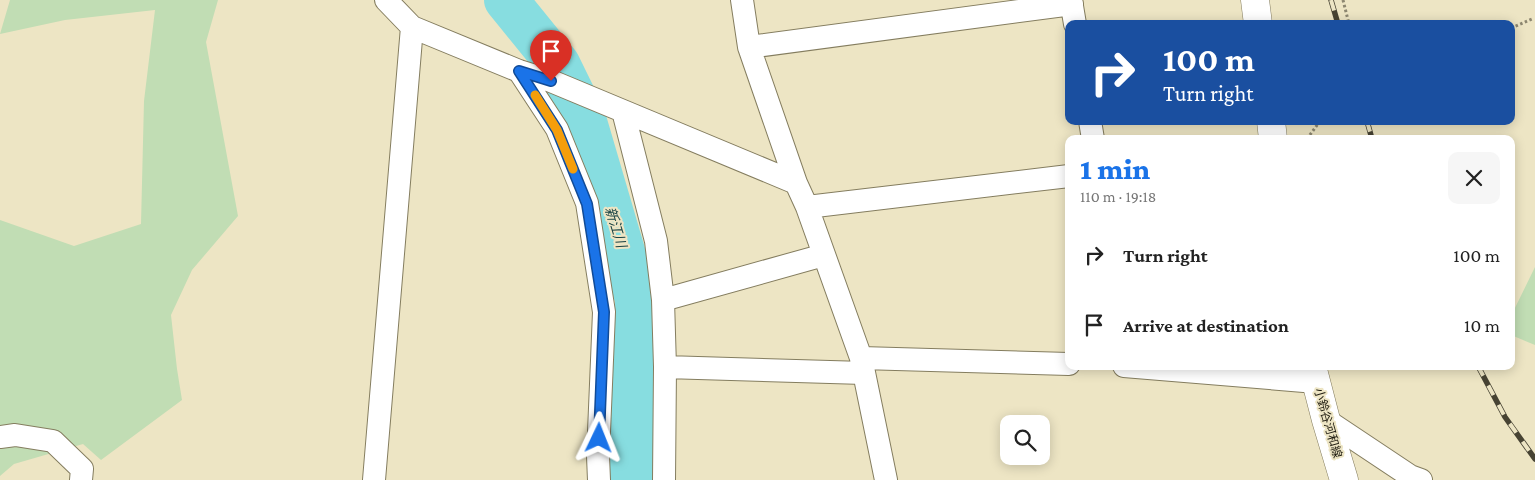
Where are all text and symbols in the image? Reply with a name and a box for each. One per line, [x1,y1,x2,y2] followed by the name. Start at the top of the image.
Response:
[530,30,572,81] pin
[537,37,565,65] icon: arrive
[1080,40,1145,105] icon: right
[1163,40,1255,79] text: 100 m
[1163,81,1254,106] text: Turn right
[1080,152,1150,185] text: 1 min
[1448,152,1500,204] button: close
[1080,188,1156,205] text: 110 m · 19:18
[602,205,630,251] water label: 新江川
[1080,241,1108,269] icon: right
[1123,245,1208,266] text: Turn right
[1453,245,1500,266] text: 100 m
[1080,311,1108,339] icon: arrive
[1123,315,1289,336] text: Arrive at destination
[1464,315,1500,336] text: 10 m
[1311,386,1345,460] street label: 小鈴谷河和線
[572,411,624,463] position arrow
[1000,415,1050,465] map controls
[1000,415,1050,465] button: search

